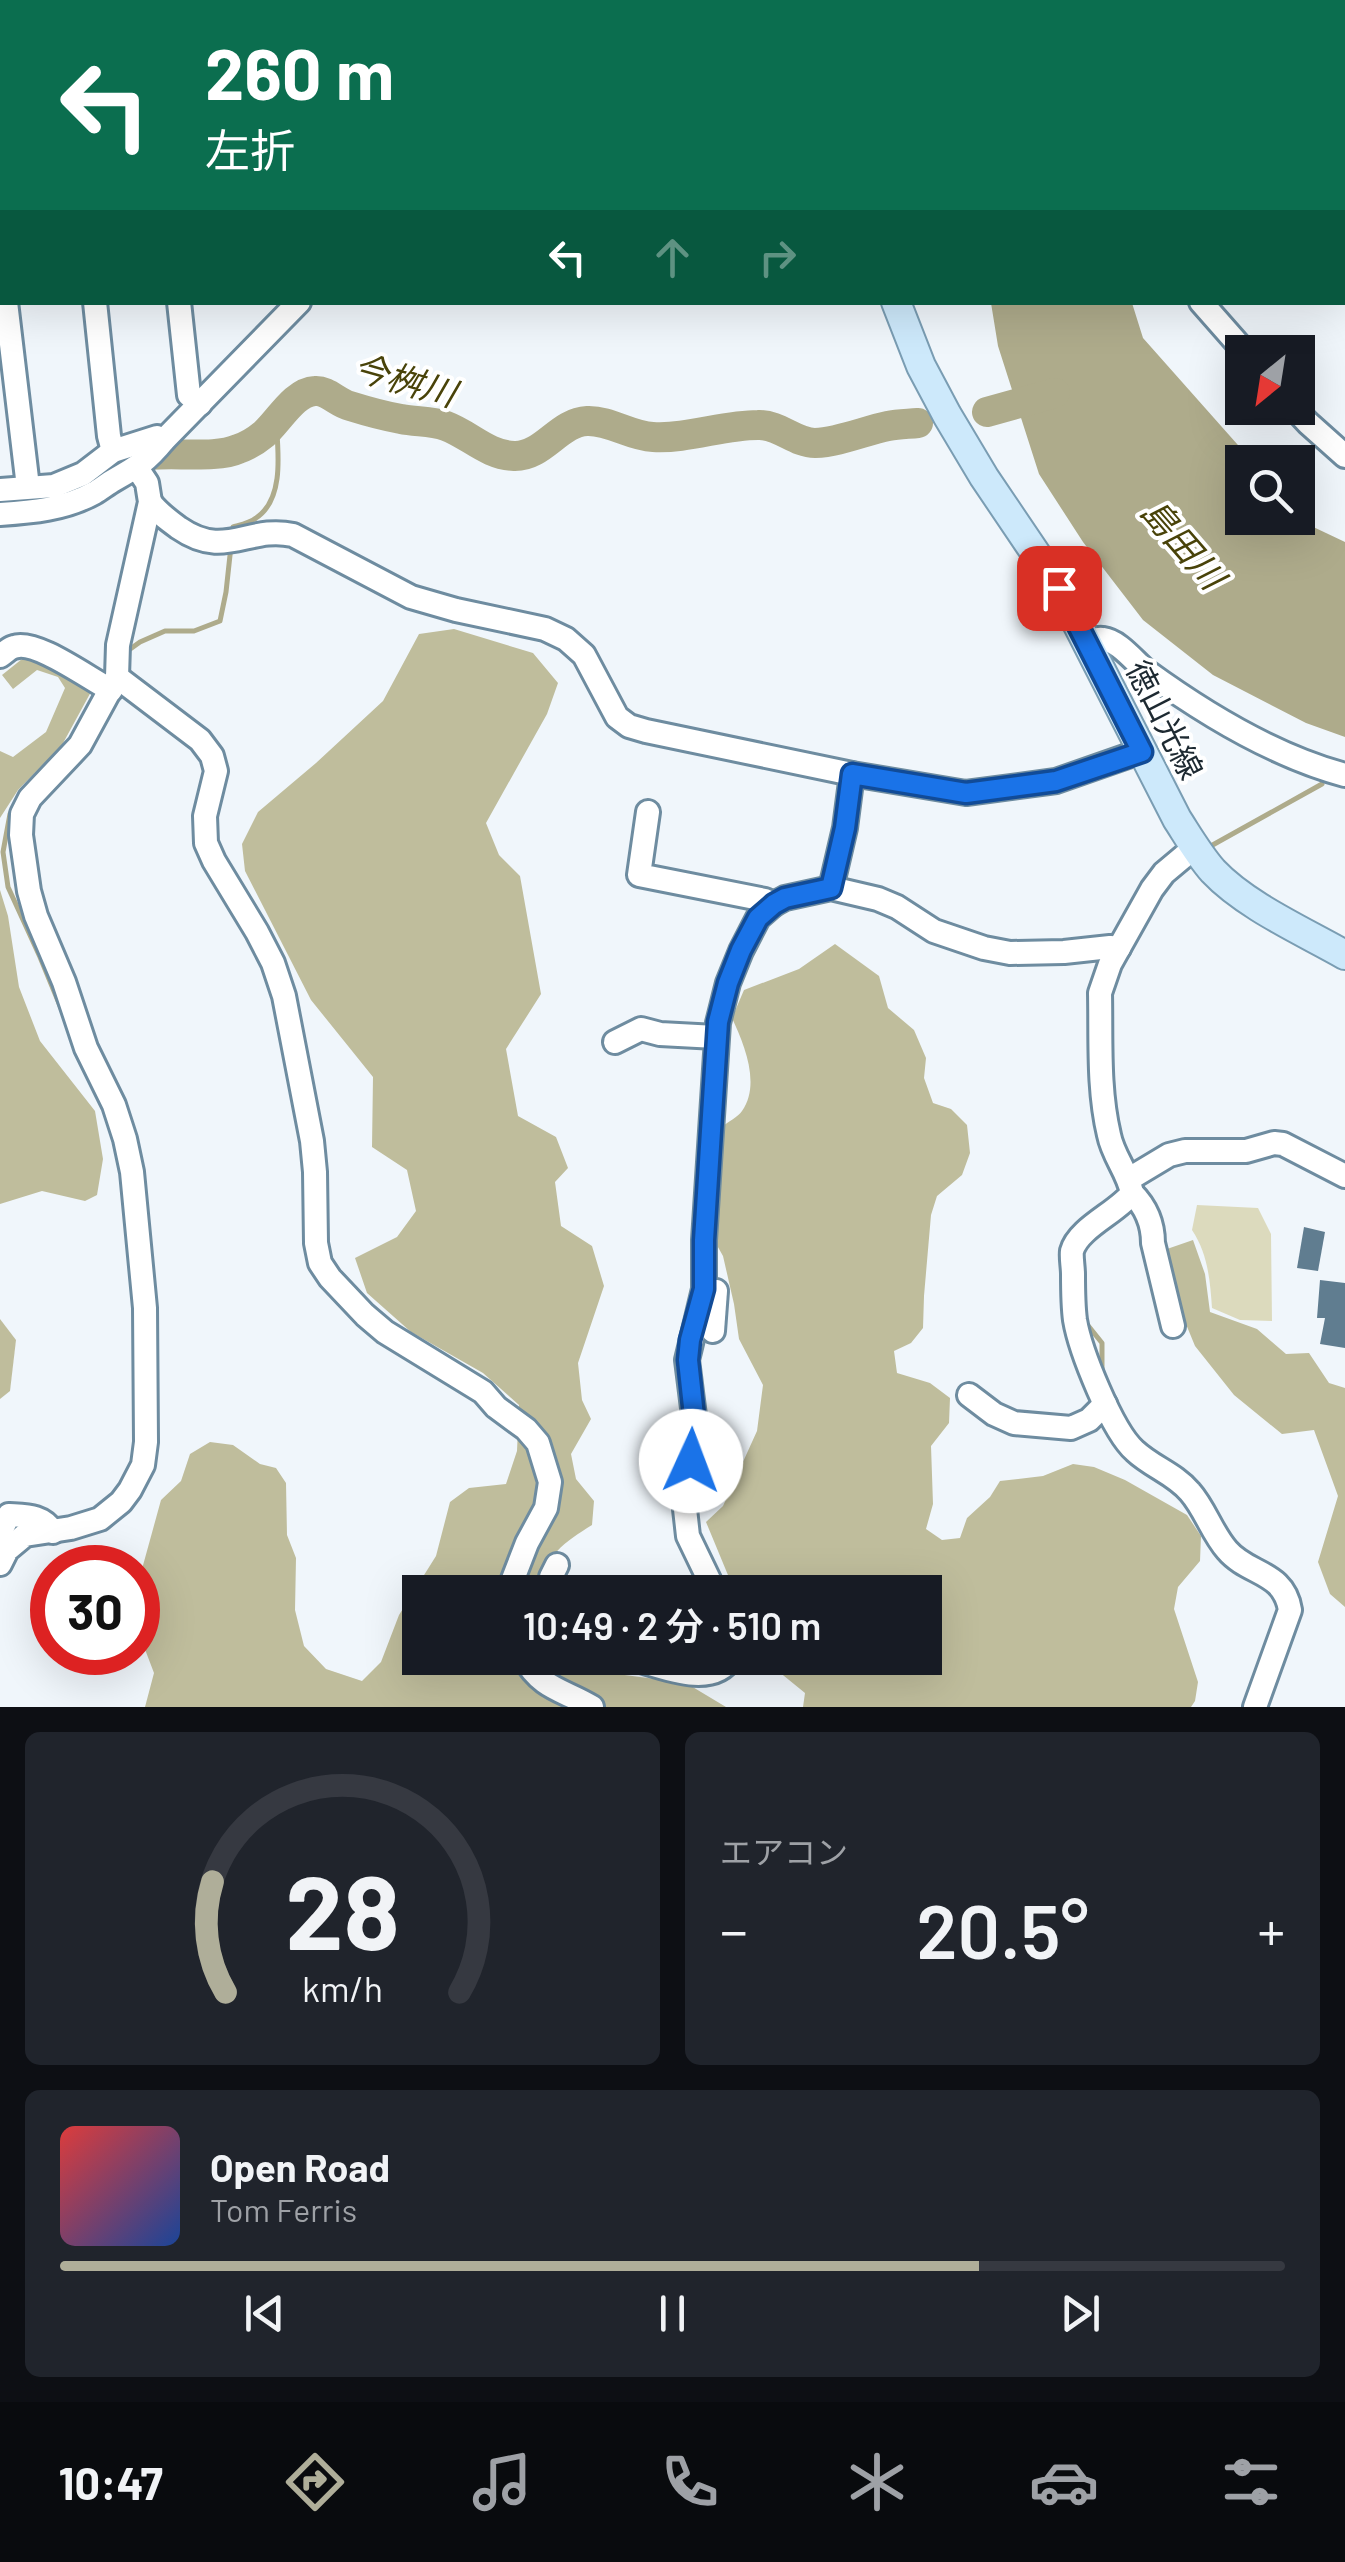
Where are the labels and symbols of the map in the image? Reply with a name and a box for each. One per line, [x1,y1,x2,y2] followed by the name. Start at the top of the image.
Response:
[1225,335,1315,425] north arrow
[349,344,465,415] water label: 今桝川
[1134,490,1237,599] water label: 島田川
[1017,546,1102,631] pin
[1120,653,1212,785] street label: 徳山光線
[639,1409,743,1513] position arrow
[30,1545,160,1675] speed limit sign: 30

